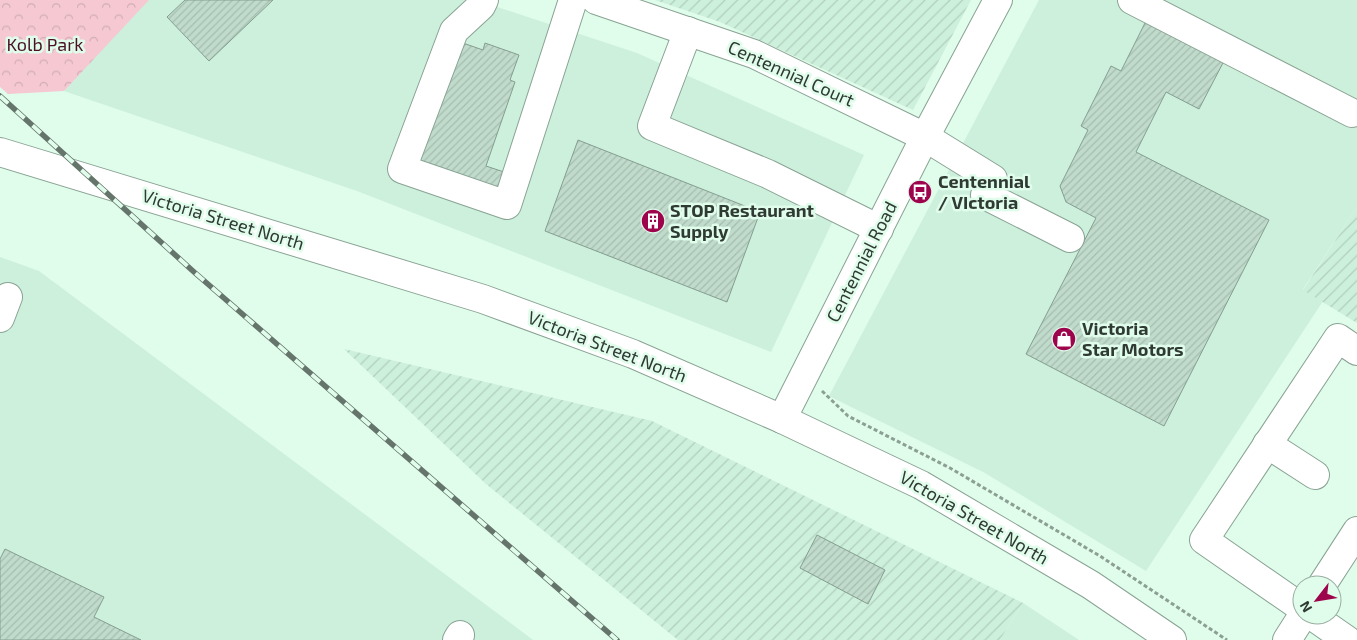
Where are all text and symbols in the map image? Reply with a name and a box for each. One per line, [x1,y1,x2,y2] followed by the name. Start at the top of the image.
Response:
[6,33,84,55] park label: Kolb Park
[725,35,858,111] street label: Centennial Court
[938,170,1030,213] place label: Centennial / VIctoria
[907,179,933,205] bus stop icon: Centennial / VIctoria
[140,184,307,254] street label: Victoria Street North
[821,198,901,326] street label: Centennial Road
[670,199,815,242] place label: STOP Restaurant Supply
[640,208,666,234] building icon: STOP Restaurant Supply
[525,306,690,387] street label: Victoria Street North
[1082,317,1184,360] place label: Victoria Star Motors
[1051,326,1077,352] shop icon: Victoria Star Motors
[896,466,1053,569] street label: Victoria Street North
[1292,575,1342,625] north arrow
[1296,598,1315,616] text: N

